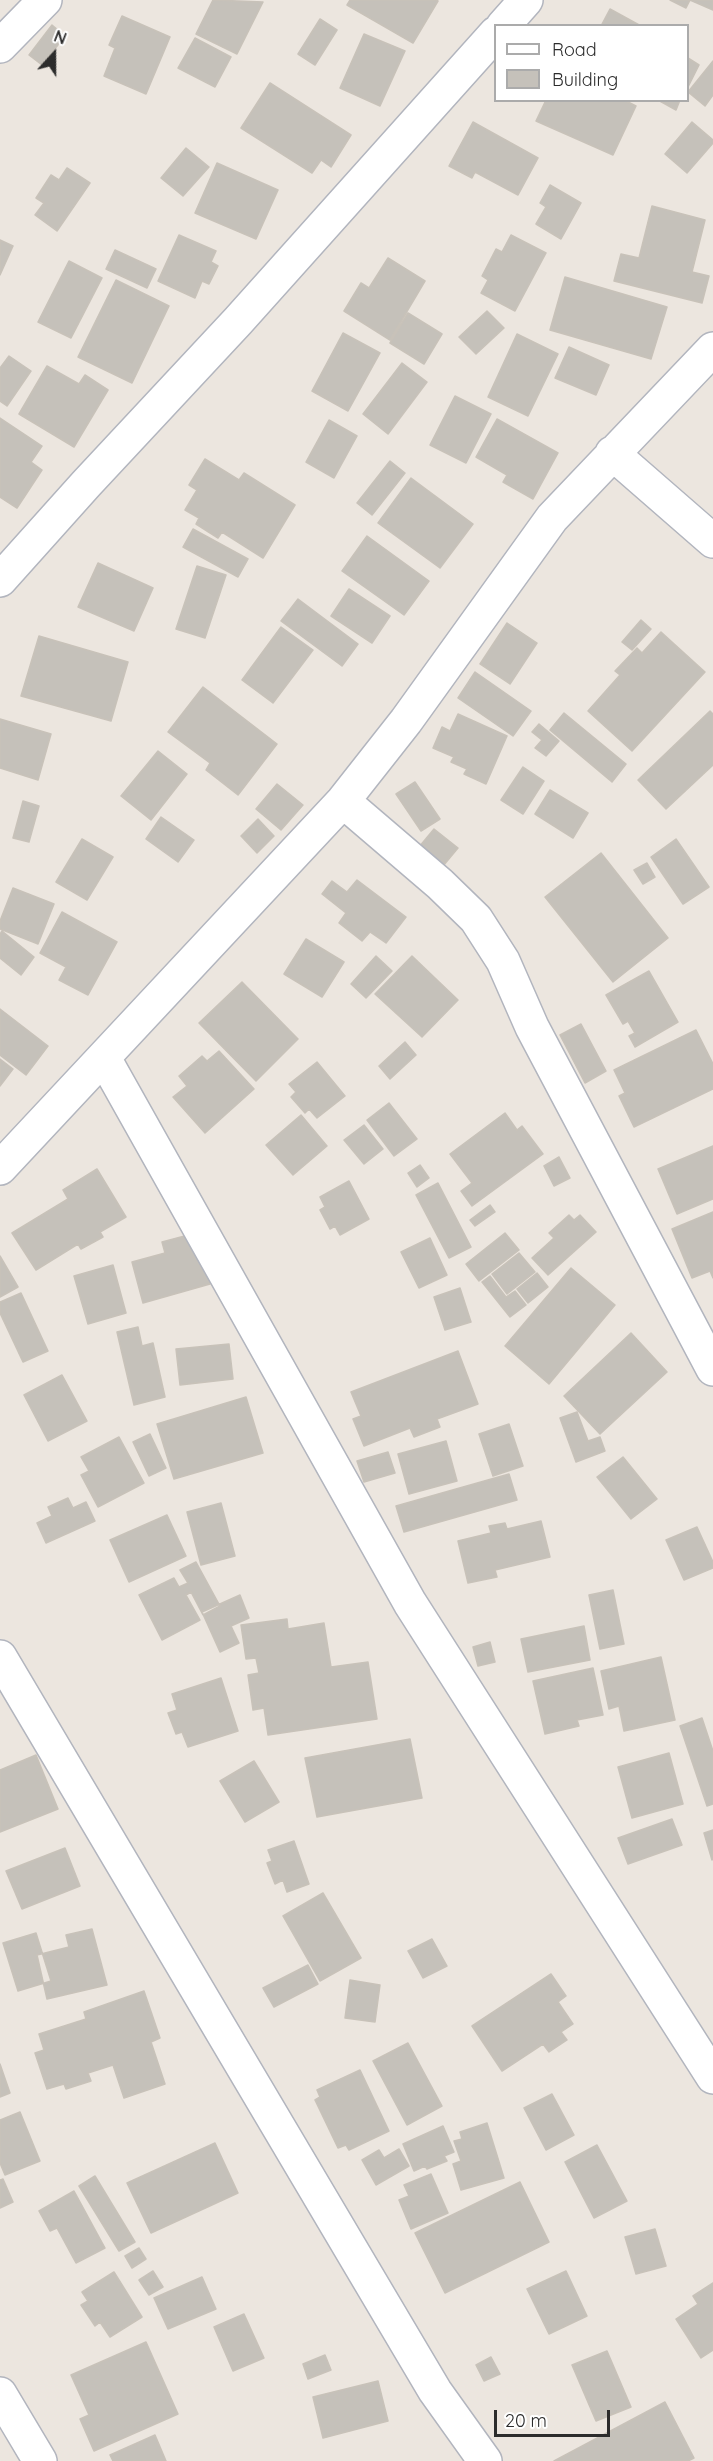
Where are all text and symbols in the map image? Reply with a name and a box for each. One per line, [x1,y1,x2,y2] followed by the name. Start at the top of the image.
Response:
[24,24,84,84] north arrow
[494,24,689,102] legend
[51,26,70,49] text: N
[552,38,597,61] text: Road
[552,68,618,91] text: Building
[497,2398,612,2436] scale bar
[505,2409,547,2432] text: 20 m

